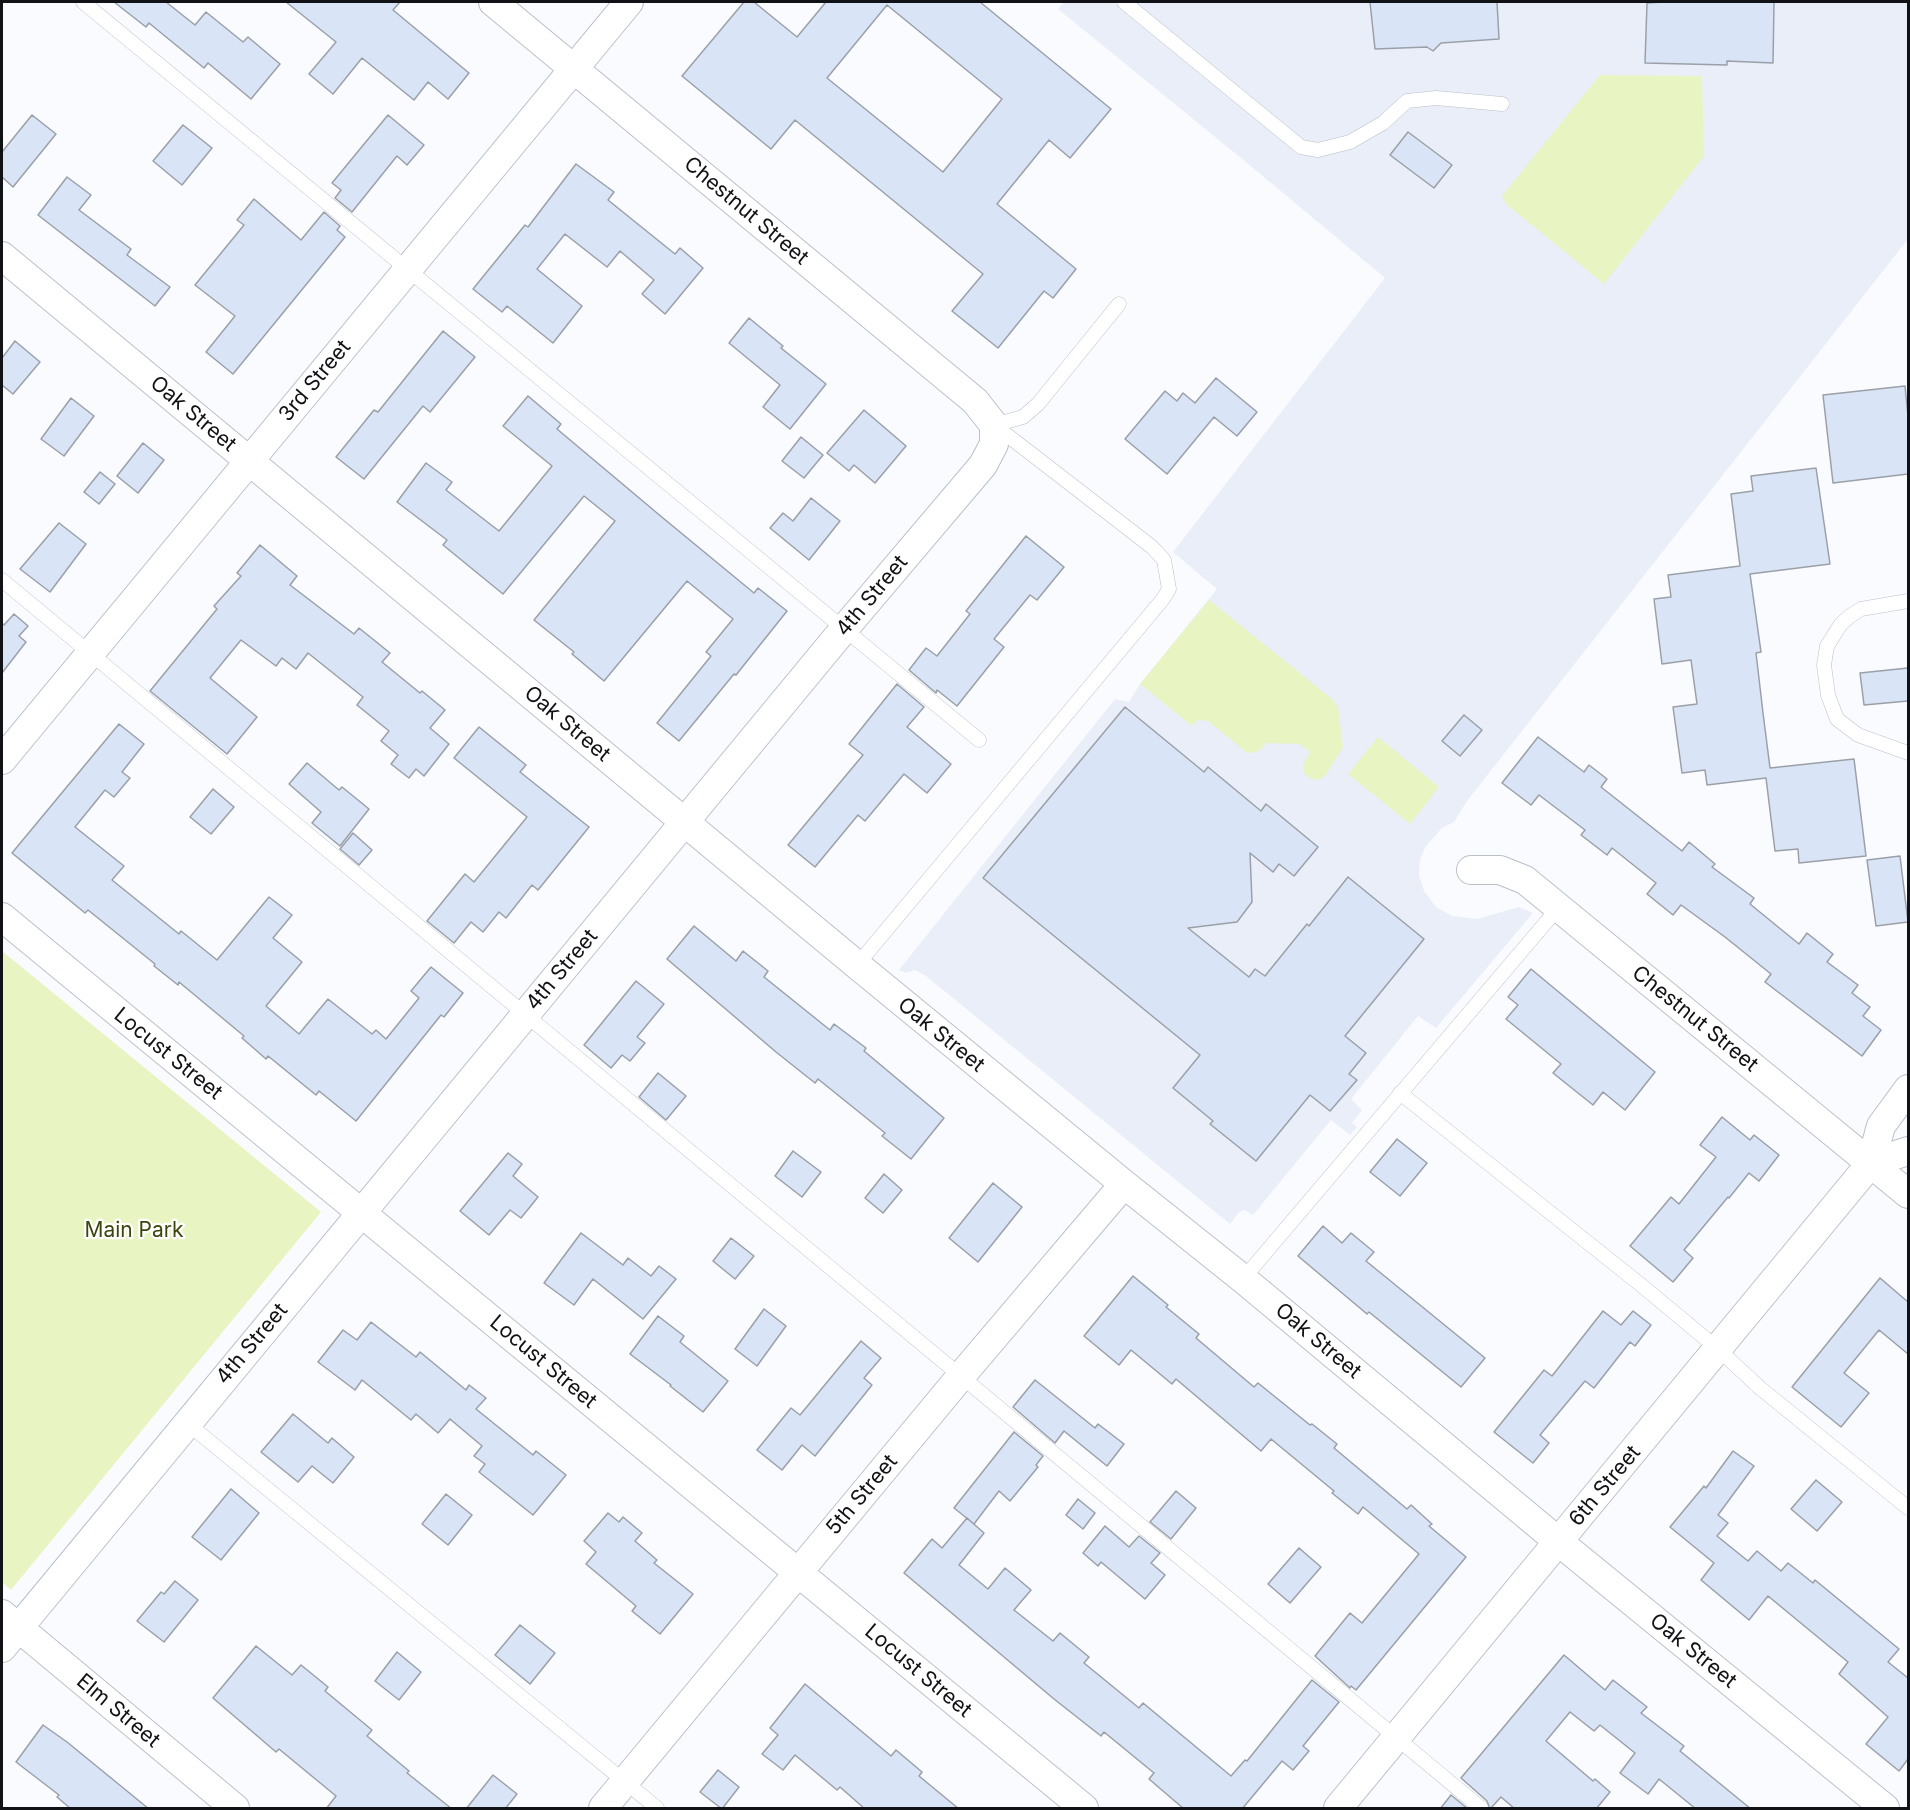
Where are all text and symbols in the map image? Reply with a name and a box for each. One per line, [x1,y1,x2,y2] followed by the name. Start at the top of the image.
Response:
[679,152,813,270] street label: Chestnut Street
[274,335,356,427] street label: 3rd Street
[145,371,241,457] street label: Oak Street
[831,550,913,642] street label: 4th Street
[519,681,615,767] street label: Oak Street
[521,924,603,1016] street label: 4th Street
[1627,960,1763,1078] street label: Chestnut Street
[892,992,990,1078] street label: Oak Street
[109,1003,227,1105] street label: Locust Street
[84,1218,184,1244] park label: Main Park
[211,1298,293,1390] street label: 4th Street
[1270,1298,1366,1384] street label: Oak Street
[484,1310,602,1414] street label: Locust Street
[1564,1441,1646,1531] street label: 6th Street
[821,1450,903,1540] street label: 5th Street
[1644,1608,1742,1694] street label: Oak Street
[859,1619,977,1723] street label: Locust Street
[71,1669,165,1753] street label: Elm Street

